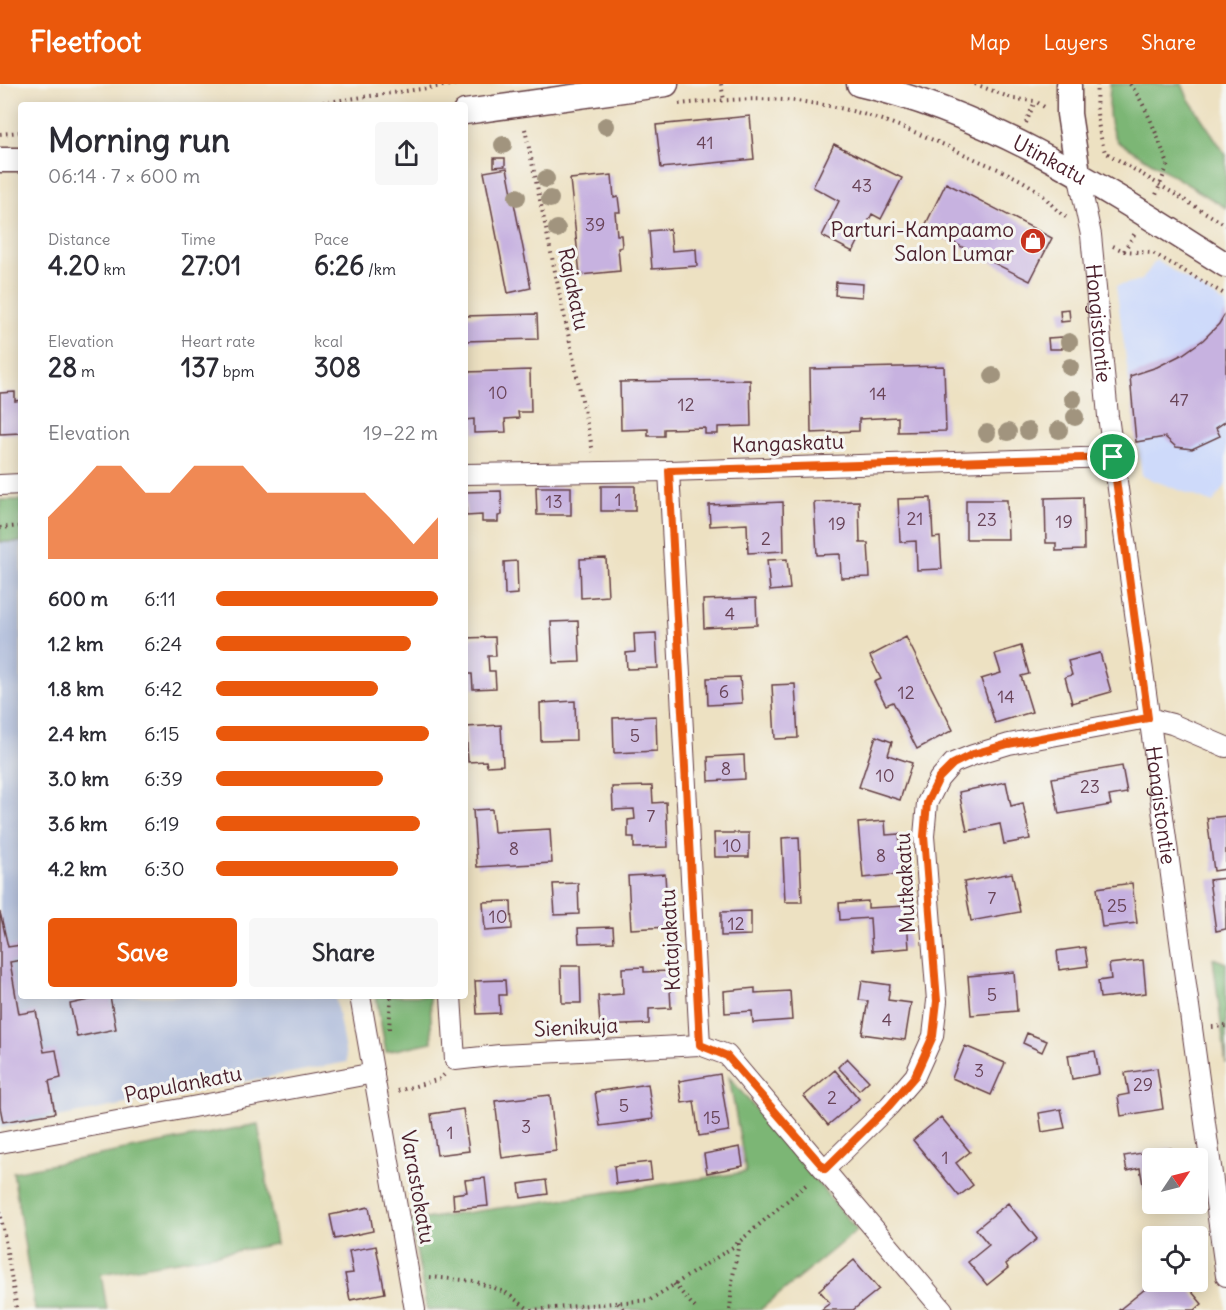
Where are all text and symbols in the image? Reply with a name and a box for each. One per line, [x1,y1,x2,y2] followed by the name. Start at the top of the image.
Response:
[30,24,141,60] text: Fleetfoot
[970,29,1010,56] text: Map
[1043,29,1108,56] text: Layers
[1141,29,1196,56] text: Share
[48,119,230,161] text: Morning run
[375,122,438,185] button: share
[1009,128,1092,190] street label: Utinkatu
[696,131,714,154] house number: 41
[48,163,200,188] text: 06:14 · 7 × 600 m
[852,174,872,197] house number: 43
[585,213,605,236] house number: 39
[830,216,1014,267] place label: Parturi-Kampaamo Salon Lumar
[1018,226,1048,256] shop icon: Parturi-Kampaamo Salon Lumar
[48,229,110,249] text: Distance
[181,229,216,249] text: Time
[314,229,349,249] text: Pace
[552,245,596,333] street label: Rajakatu
[48,249,100,282] text: 4.20
[181,249,241,282] text: 27:01
[314,249,364,282] text: 6:26
[100,259,126,279] text: km
[364,259,396,279] text: /km
[1080,263,1118,384] street label: Hongistontie
[48,331,114,351] text: Elevation
[181,331,255,351] text: Heart rate
[314,331,343,351] text: kcal
[48,351,77,384] text: 28
[181,351,219,384] text: 137
[314,351,361,384] text: 308
[77,361,95,381] text: m
[219,361,255,381] text: bpm
[489,381,508,404] house number: 10
[869,382,887,405] house number: 14
[1169,388,1189,411] house number: 47
[677,393,695,416] house number: 12
[48,420,130,445] text: Elevation
[363,420,438,445] text: 19–22 m
[731,428,845,458] street label: Kangaskatu
[1087,431,1138,482] pin
[1096,440,1129,473] icon: arrive
[614,488,622,511] house number: 1
[545,490,563,513] house number: 13
[906,507,924,530] house number: 21
[977,508,997,531] house number: 23
[1055,510,1073,533] house number: 19
[828,512,846,535] house number: 19
[761,527,771,550] house number: 2
[48,586,108,611] text: 600 m
[144,586,176,611] text: 6:11
[725,602,735,625] house number: 4
[48,631,104,656] text: 1.2 km
[144,631,182,656] text: 6:24
[48,676,104,701] text: 1.8 km
[144,676,183,701] text: 6:42
[719,680,729,703] house number: 6
[897,681,915,704] house number: 12
[997,685,1015,708] house number: 14
[48,721,107,746] text: 2.4 km
[144,721,180,746] text: 6:15
[630,724,640,747] house number: 5
[1140,744,1183,866] street label: Hongistontie
[721,757,731,780] house number: 8
[876,764,895,787] house number: 10
[48,766,109,791] text: 3.0 km
[144,766,183,791] text: 6:39
[1080,775,1100,798] house number: 23
[647,804,656,827] house number: 7
[48,811,108,836] text: 3.6 km
[144,811,180,836] text: 6:19
[889,832,921,934] street label: Mutkakatu
[723,834,742,857] house number: 10
[509,837,519,860] house number: 8
[876,844,886,867] house number: 8
[48,856,107,881] text: 4.2 km
[144,856,185,881] text: 6:30
[988,886,997,909] house number: 7
[654,888,686,992] street label: Katajakatu
[1107,894,1127,917] house number: 25
[489,905,508,928] house number: 10
[727,912,745,935] house number: 12
[48,918,237,987] button: Save
[249,918,438,987] button: Share
[987,983,997,1006] house number: 5
[882,1008,892,1031] house number: 4
[533,1011,619,1043] street label: Sienikuja
[122,1059,244,1109] street label: Papulankatu
[974,1059,984,1082] house number: 3
[1133,1073,1153,1096] house number: 29
[827,1086,837,1109] house number: 2
[619,1094,629,1117] house number: 5
[703,1106,721,1129] house number: 15
[521,1115,531,1138] house number: 3
[446,1121,454,1144] house number: 1
[395,1128,441,1246] street label: Varastokatu
[941,1146,949,1169] house number: 1
[1142,1148,1208,1214] north arrow
[1142,1148,1208,1292] map controls
[1142,1226,1208,1292] button: locate

